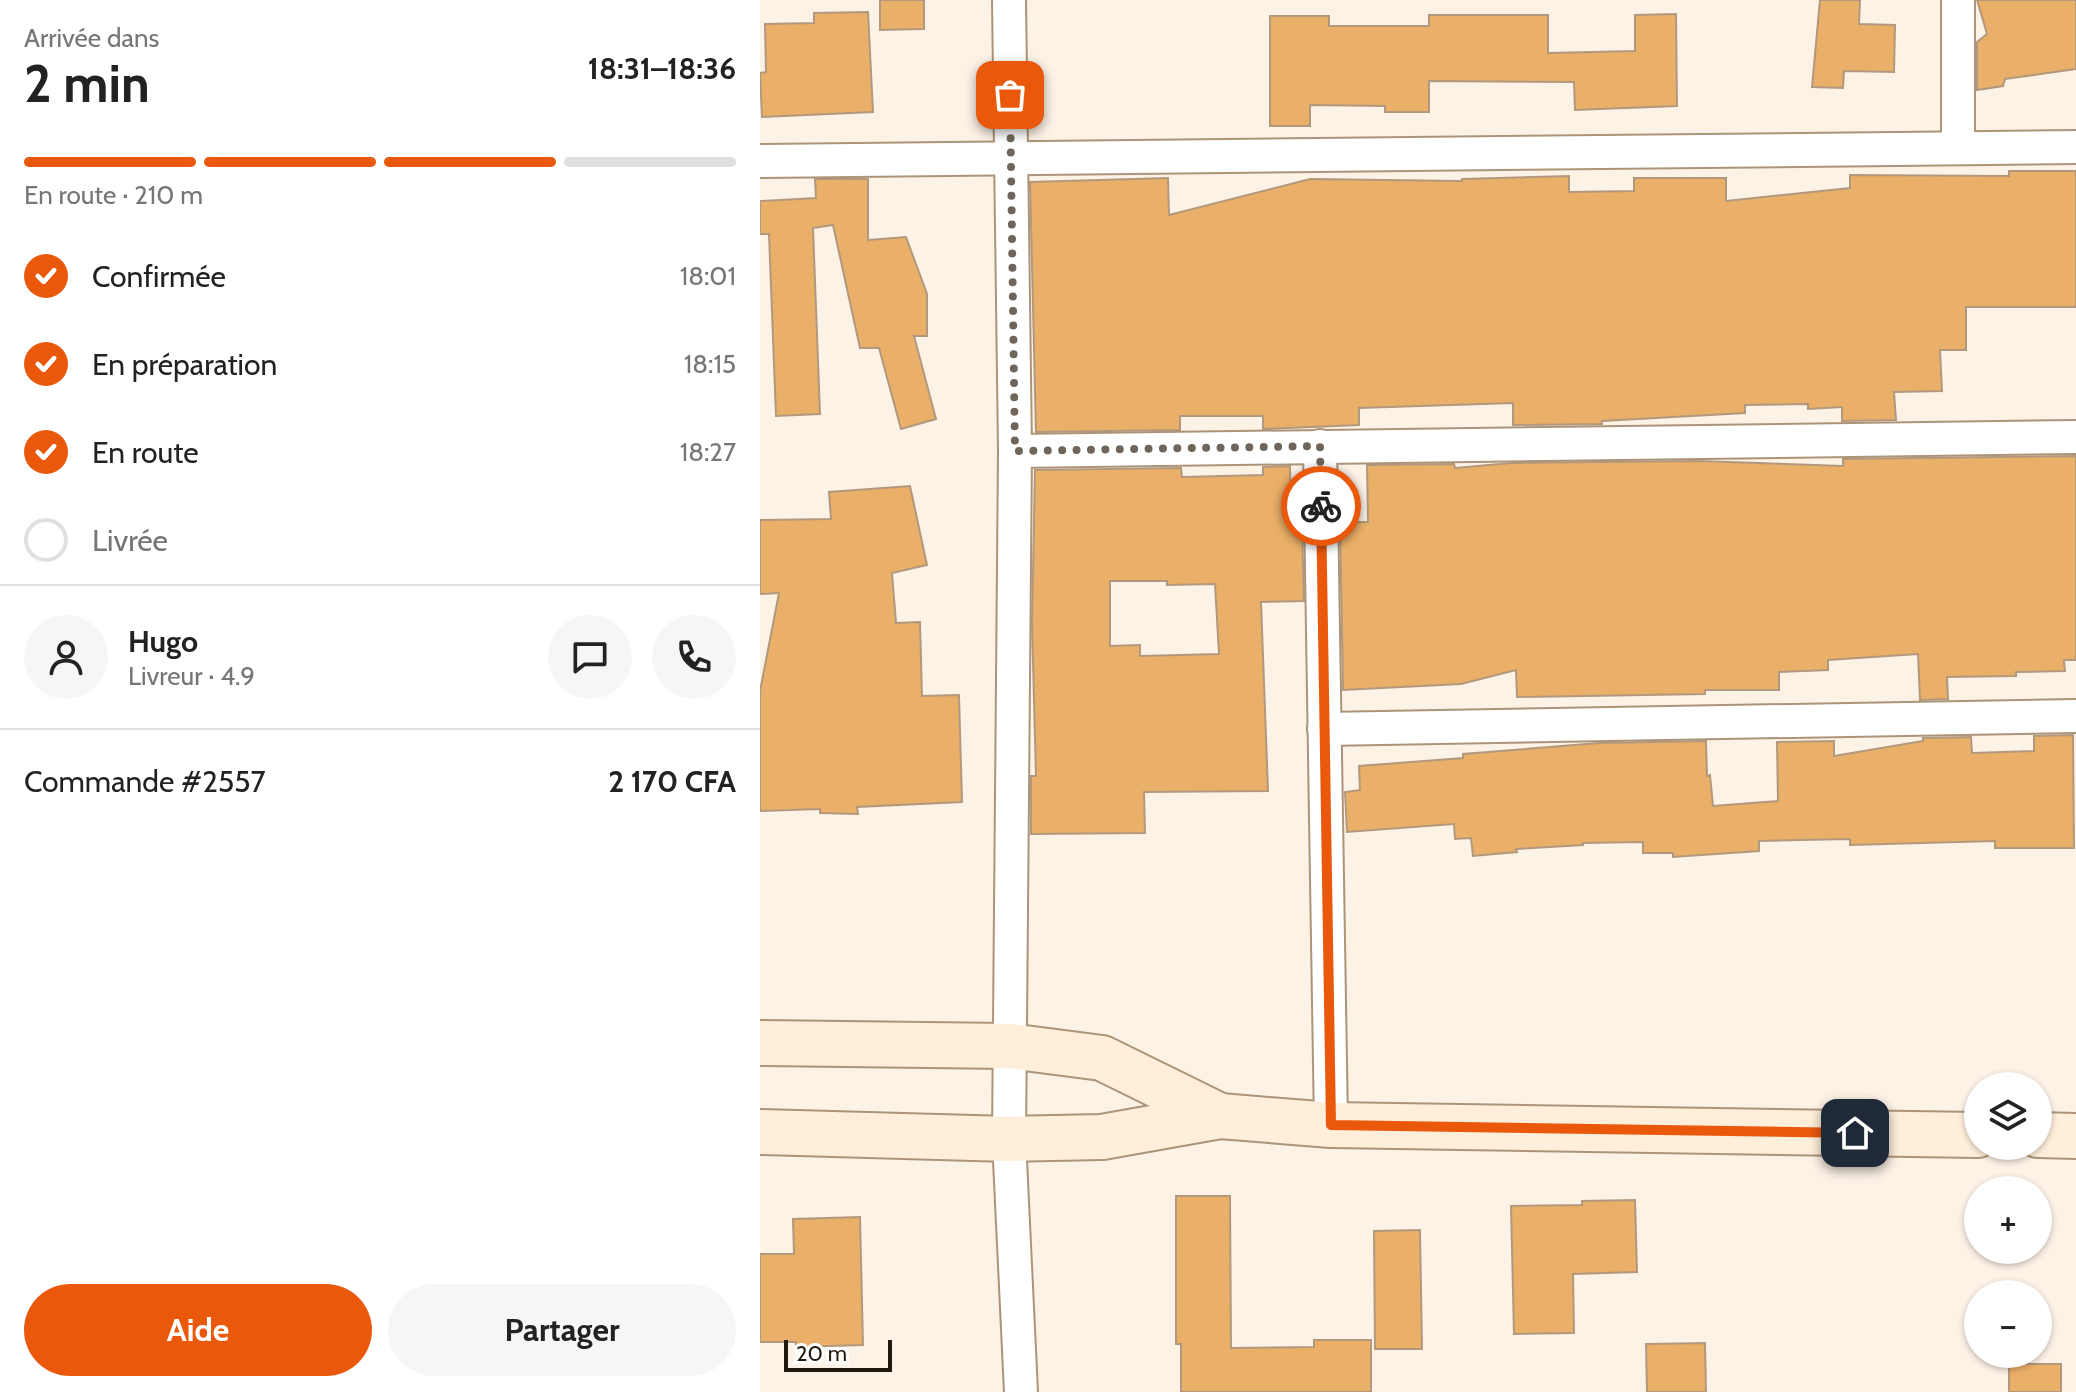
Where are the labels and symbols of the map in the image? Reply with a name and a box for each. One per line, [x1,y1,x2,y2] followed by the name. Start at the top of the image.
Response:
[976,61,1044,129] pin
[1281,466,1361,546] courier
[1821,1099,1889,1167] pin
[784,1336,892,1372] scale bar

